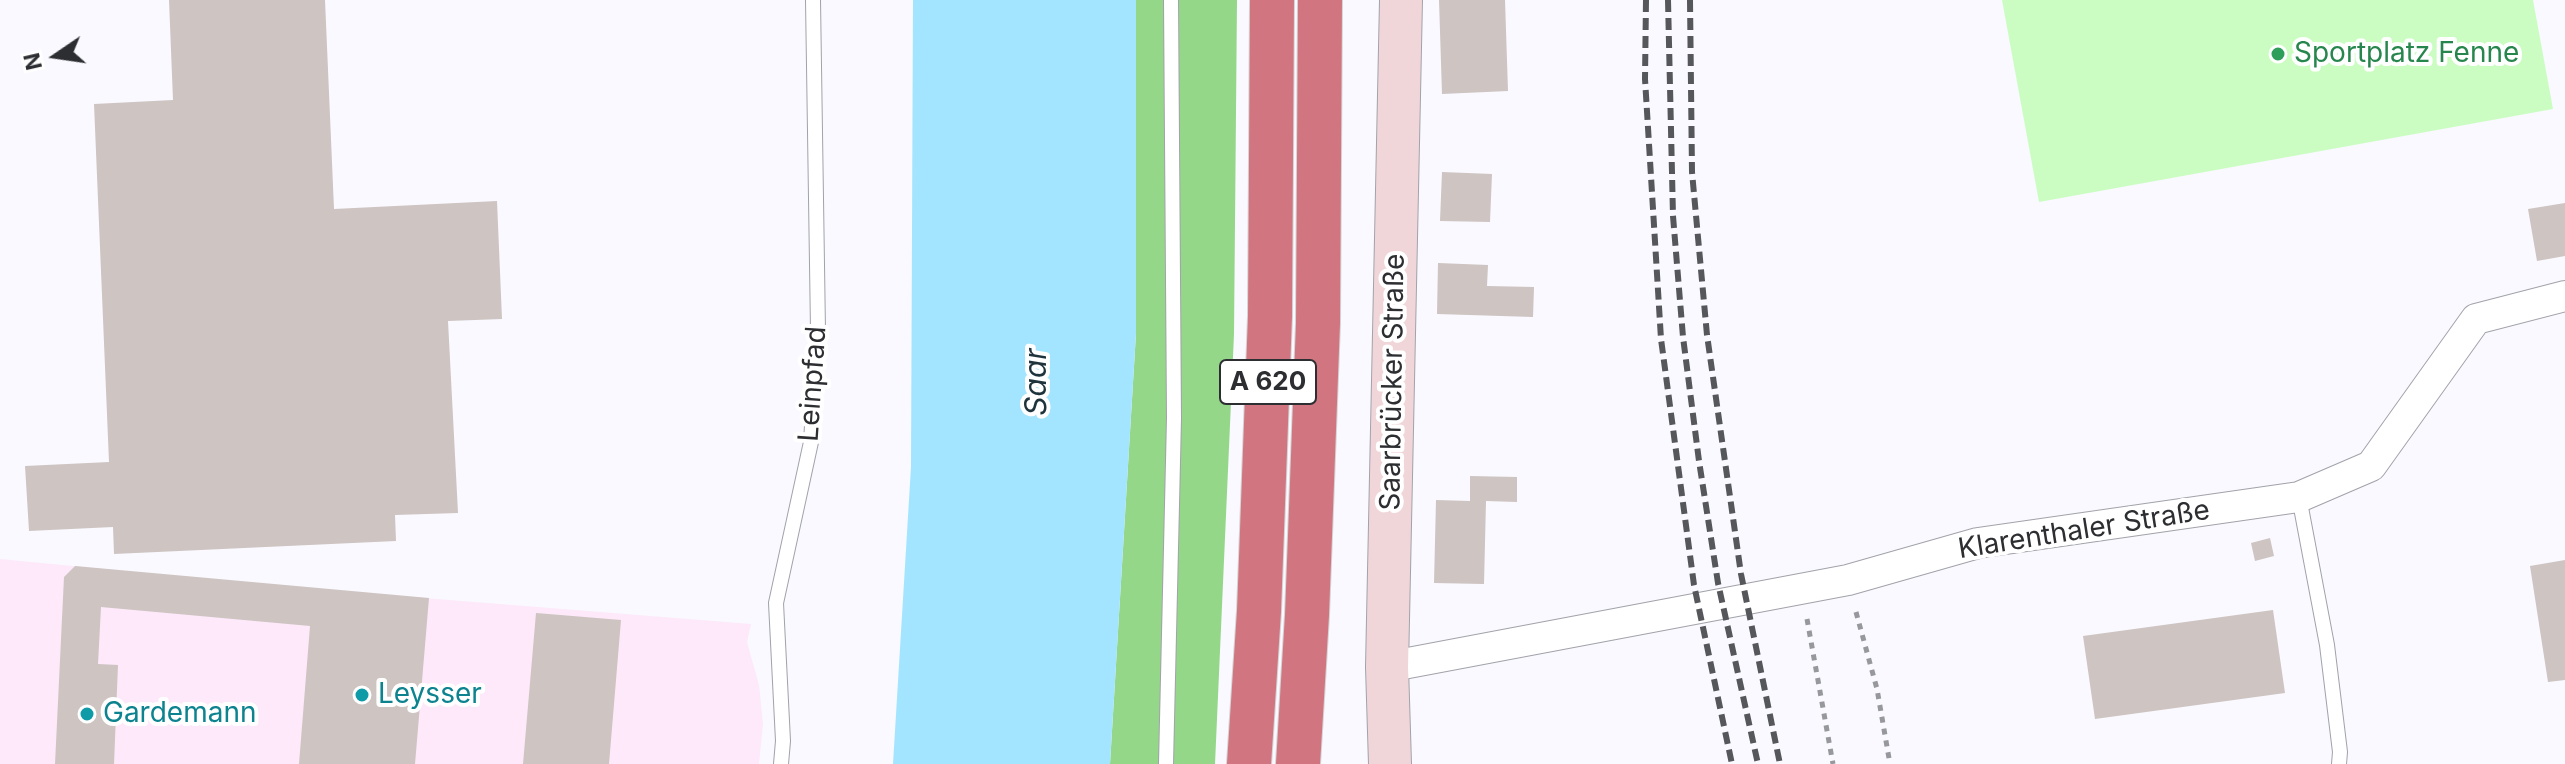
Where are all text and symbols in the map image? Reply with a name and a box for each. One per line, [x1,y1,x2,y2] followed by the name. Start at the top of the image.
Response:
[16,16,96,96] north arrow
[2294,37,2519,71] place label: Sportplatz Fenne
[2269,45,2287,63] marker: Sportplatz Fenne
[18,50,47,72] text: N
[1374,253,1412,511] street label: Saarbrücker Straße
[792,325,834,443] street label: Leinpfad
[1019,348,1055,416] water label: Saar
[1220,360,1316,404] road number: A 620
[1956,494,2212,566] street label: Klarenthaler Straße
[378,678,482,712] place label: Leysser
[353,686,371,704] marker: Leysser
[103,697,256,731] place label: Gardemann
[78,705,96,723] marker: Gardemann

